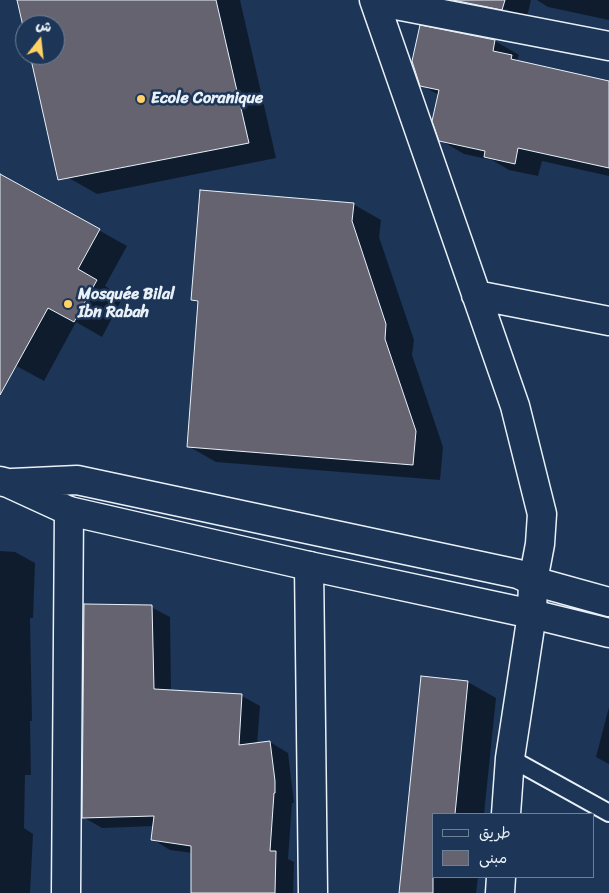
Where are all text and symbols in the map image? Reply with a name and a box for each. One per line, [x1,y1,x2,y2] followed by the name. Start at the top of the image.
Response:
[33,12,55,40] text: ش
[15,15,65,65] north arrow
[151,89,263,109] place label: Ecole Coranique
[135,93,147,105] marker: Ecole Coranique
[78,285,175,323] place label: Mosquée Bilal Ibn Rabah
[62,298,74,310] marker: Mosquée Bilal Ibn Rabah
[432,813,594,878] legend
[479,820,511,846] text: طريق
[479,845,507,871] text: مبنى

